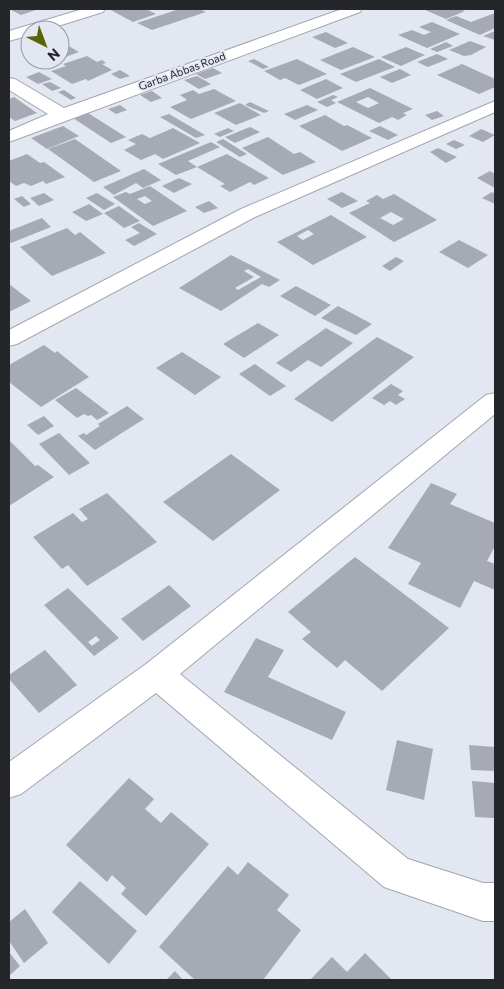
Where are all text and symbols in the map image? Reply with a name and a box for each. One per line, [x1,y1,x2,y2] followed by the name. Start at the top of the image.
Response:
[20,20,70,70] north arrow
[44,45,64,65] text: N
[137,49,227,92] street label: Garba Abbas Road

